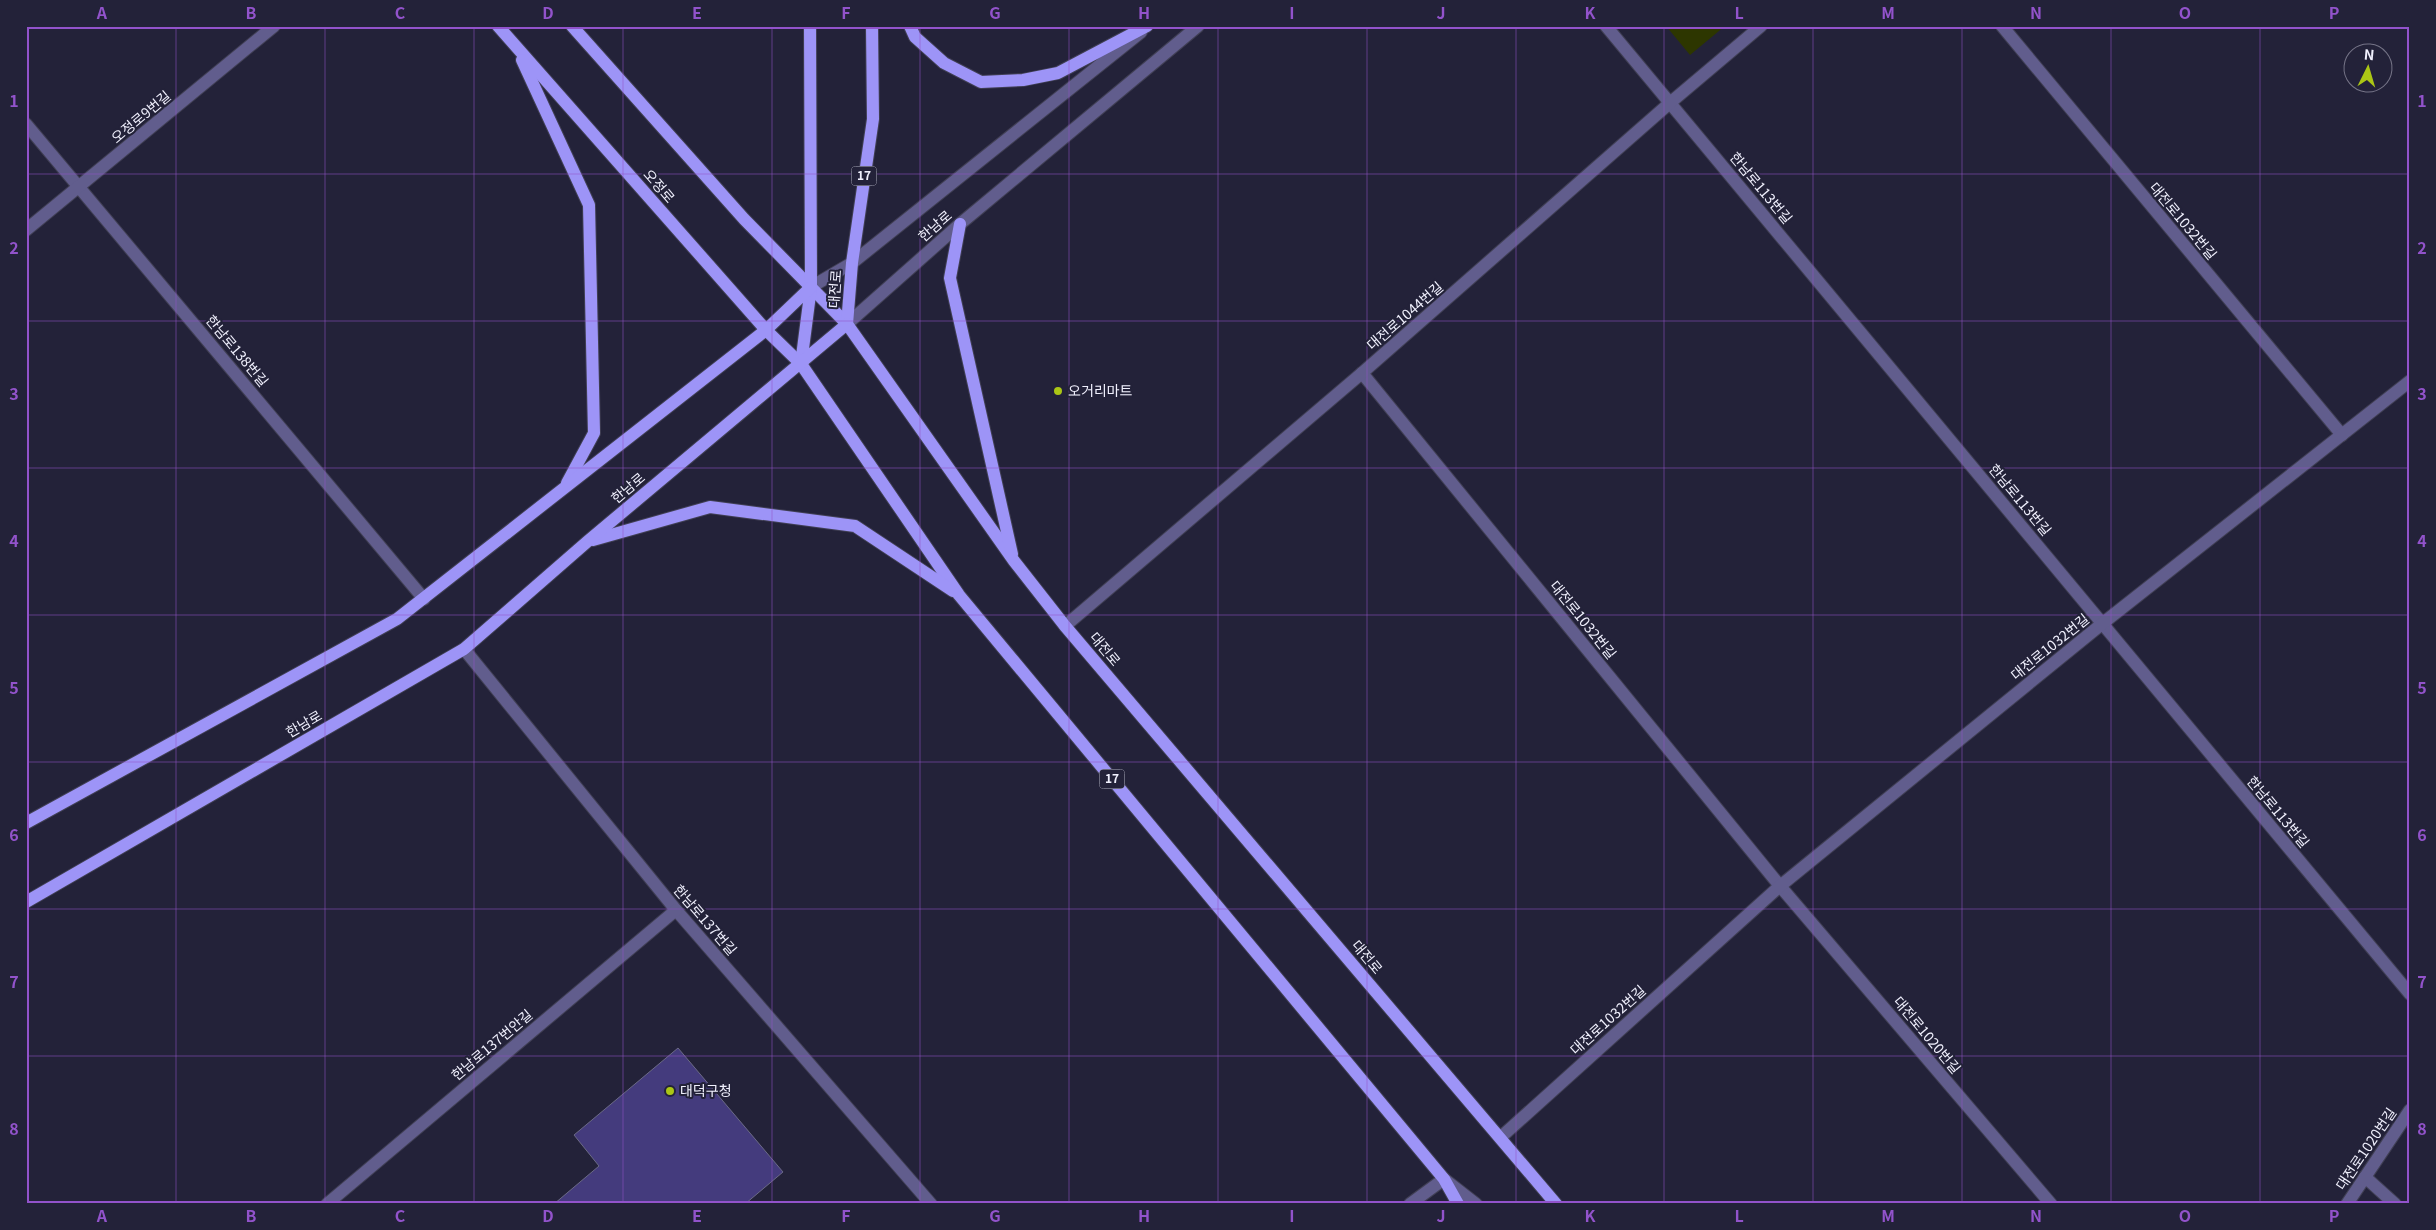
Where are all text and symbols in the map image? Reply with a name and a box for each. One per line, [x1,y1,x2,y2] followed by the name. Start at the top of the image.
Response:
[96,0,108,24] text: A
[246,0,257,24] text: B
[395,0,406,24] text: C
[542,0,554,24] text: D
[692,0,702,24] text: E
[841,0,851,24] text: F
[989,0,1001,24] text: G
[1138,0,1150,24] text: H
[1289,0,1295,24] text: I
[1436,0,1446,24] text: J
[1585,0,1597,24] text: K
[1734,0,1744,24] text: L
[1881,0,1895,24] text: M
[2030,0,2042,24] text: N
[2179,0,2191,24] text: O
[2329,0,2339,24] text: P
[2344,42,2394,92] north arrow
[2363,44,2375,64] text: N
[106,85,174,147] street label: 오정로9번길
[9,88,19,112] text: 1
[2417,88,2427,112] text: 1
[1726,147,1798,227] street label: 한남로113번길
[640,164,680,207] street label: 오정로
[852,167,876,186] road number: 17
[2145,177,2222,263] street label: 대전로1032번길
[913,205,956,245] street label: 한남로
[9,235,19,259] text: 2
[2417,235,2427,259] text: 2
[823,269,845,309] street label: 대전로
[1362,276,1447,354] street label: 대전로1044번길
[202,310,274,390] street label: 한남로138번길
[1068,380,1133,400] place label: 오거리마트
[9,381,19,405] text: 3
[2417,381,2427,405] text: 3
[1052,385,1064,397] marker: 오거리마트
[1985,459,2057,539] street label: 한남로113번길
[606,467,649,507] street label: 한남로
[9,528,19,552] text: 4
[2417,528,2427,552] text: 4
[1546,576,1622,663] street label: 대전로1032번길
[2006,608,2093,684] street label: 대전로1032번길
[1086,627,1126,670] street label: 대전로
[9,675,19,699] text: 5
[2417,675,2427,699] text: 5
[282,705,325,741] street label: 한남로
[1100,770,1124,789] road number: 17
[2243,771,2315,851] street label: 한남로113번길
[9,822,19,846] text: 6
[2417,822,2427,846] text: 6
[669,880,742,959] street label: 한남로137번길
[1348,935,1388,978] street label: 대전로
[9,969,19,993] text: 7
[2417,969,2427,993] text: 7
[1565,980,1650,1059] street label: 대전로1032번길
[1889,991,1966,1077] street label: 대전로1020번길
[446,1004,536,1084] street label: 한남로137번안길
[680,1080,732,1100] place label: 대덕구청
[664,1085,676,1097] marker: 대덕구청
[2330,1103,2400,1194] street label: 대전로1020번길
[9,1116,19,1140] text: 8
[2417,1116,2427,1140] text: 8
[96,1203,108,1227] text: A
[246,1203,257,1227] text: B
[395,1203,406,1227] text: C
[542,1203,554,1227] text: D
[692,1203,702,1227] text: E
[841,1203,851,1227] text: F
[989,1203,1001,1227] text: G
[1138,1203,1150,1227] text: H
[1289,1203,1295,1227] text: I
[1436,1203,1446,1227] text: J
[1585,1203,1597,1227] text: K
[1734,1203,1744,1227] text: L
[1881,1203,1895,1227] text: M
[2030,1203,2042,1227] text: N
[2179,1203,2191,1227] text: O
[2329,1203,2339,1227] text: P

